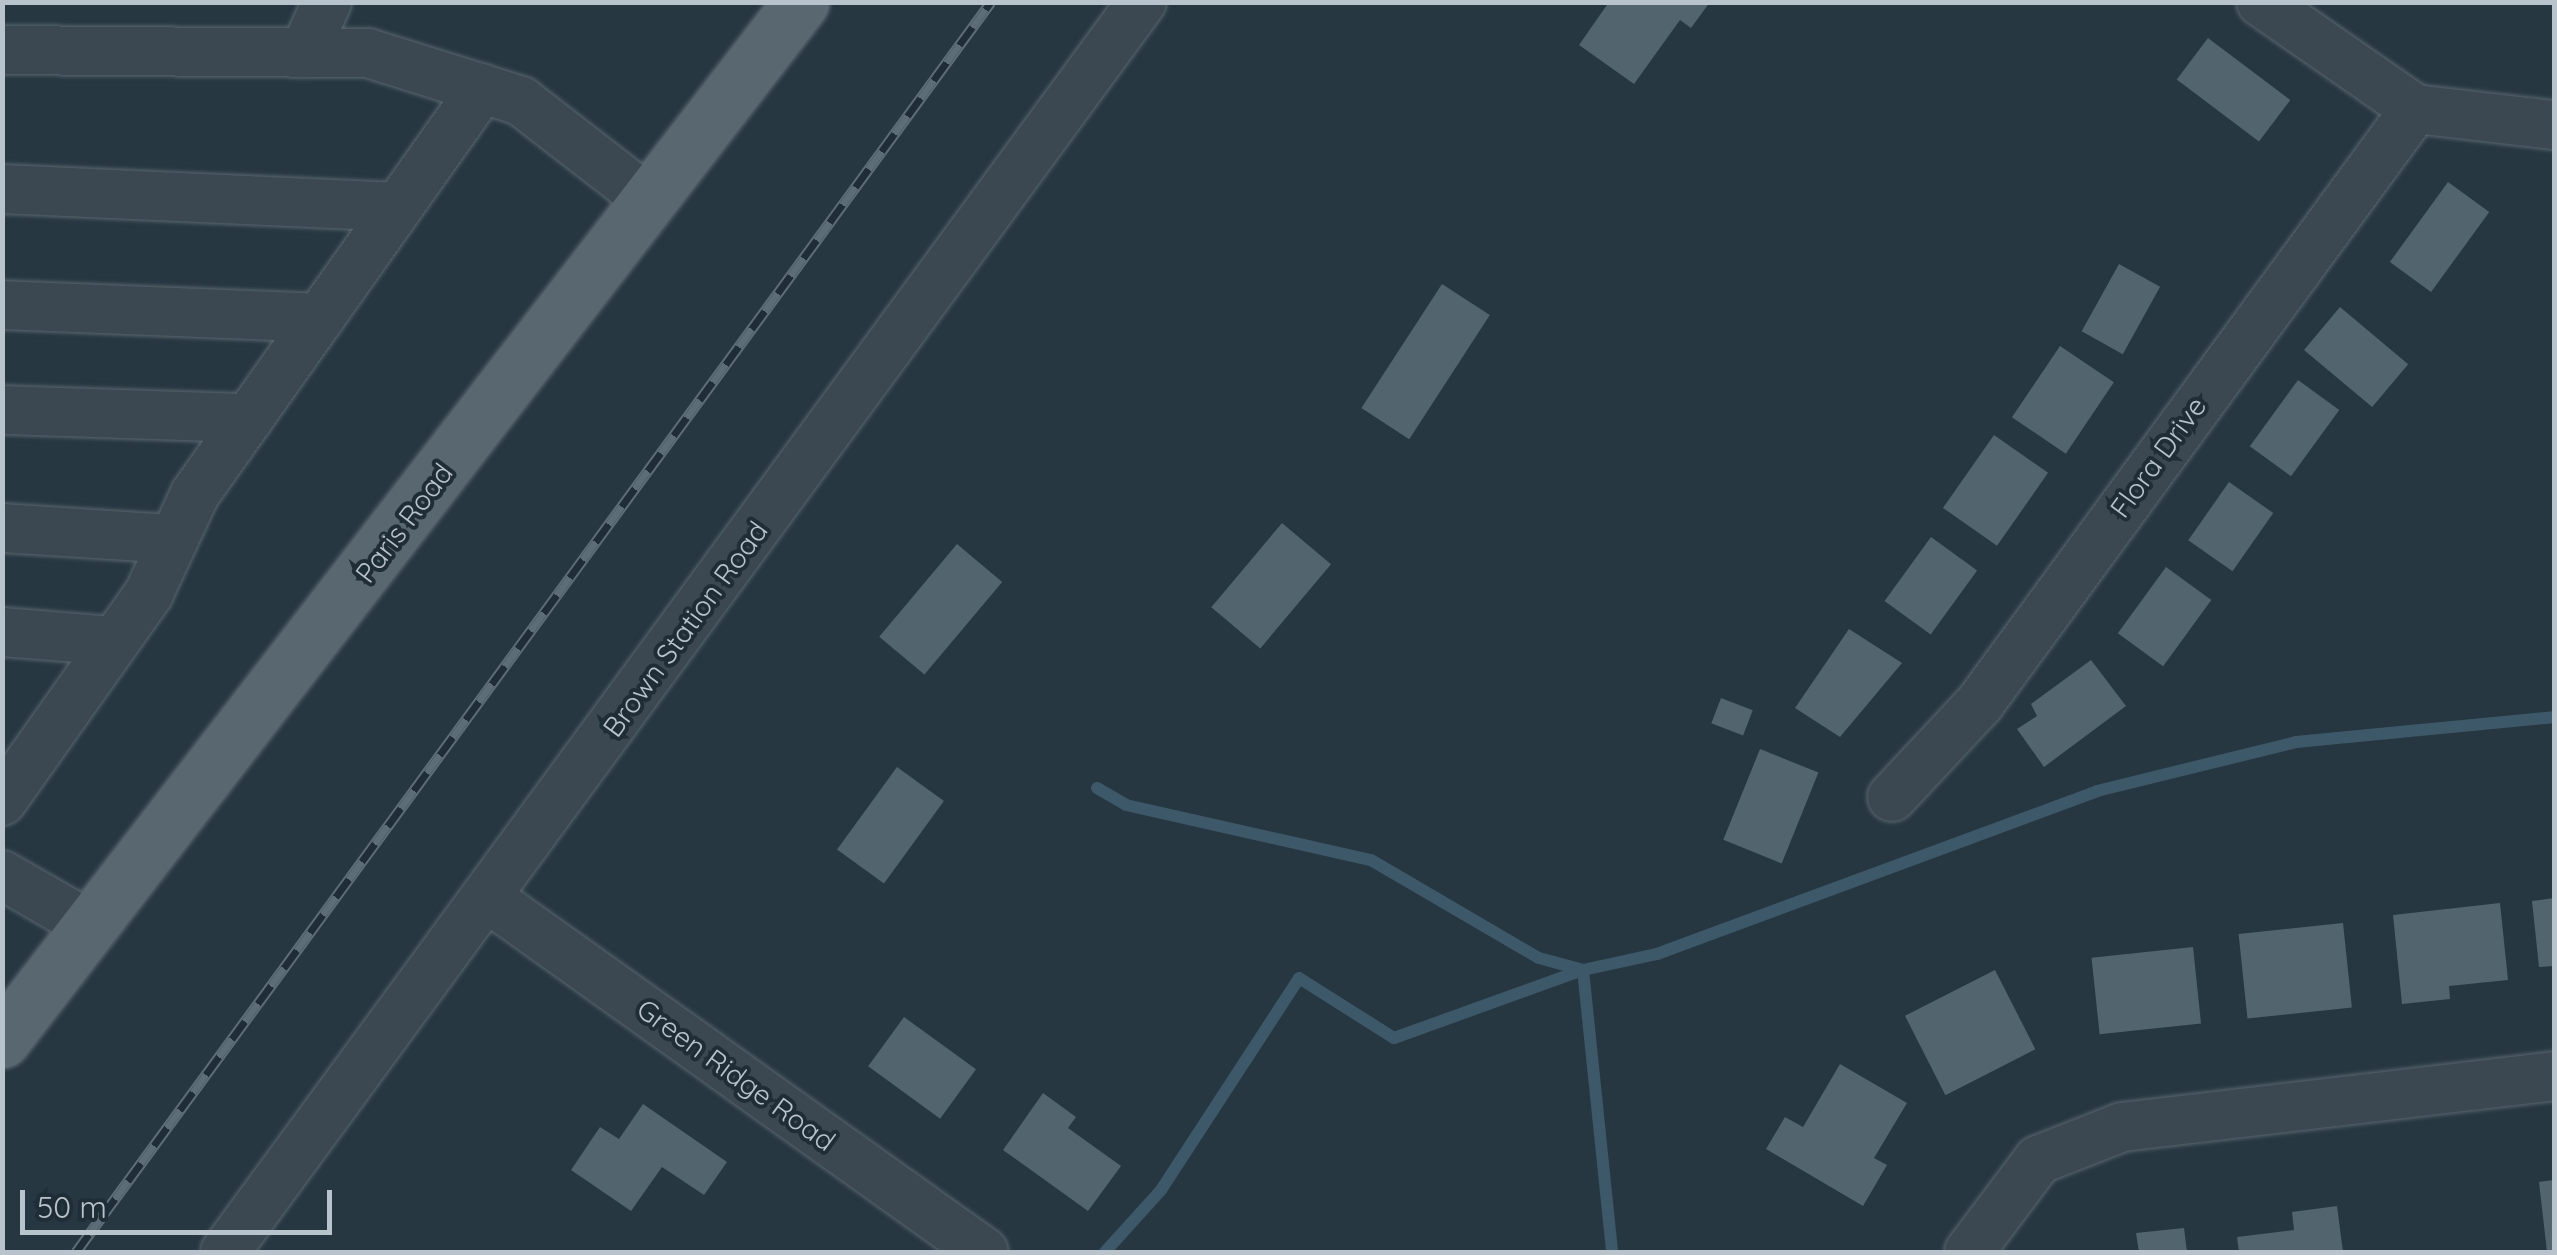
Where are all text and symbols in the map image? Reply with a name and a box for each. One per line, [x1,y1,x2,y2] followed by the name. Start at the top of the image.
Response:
[2103,390,2213,524] street label: Flora Drive
[348,457,460,589] street label: Paris Road
[596,515,774,743] street label: Brown Station Road
[630,992,842,1158] street label: Green Ridge Road
[25,1170,338,1232] scale bar
[37,1188,107,1226] text: 50 m

